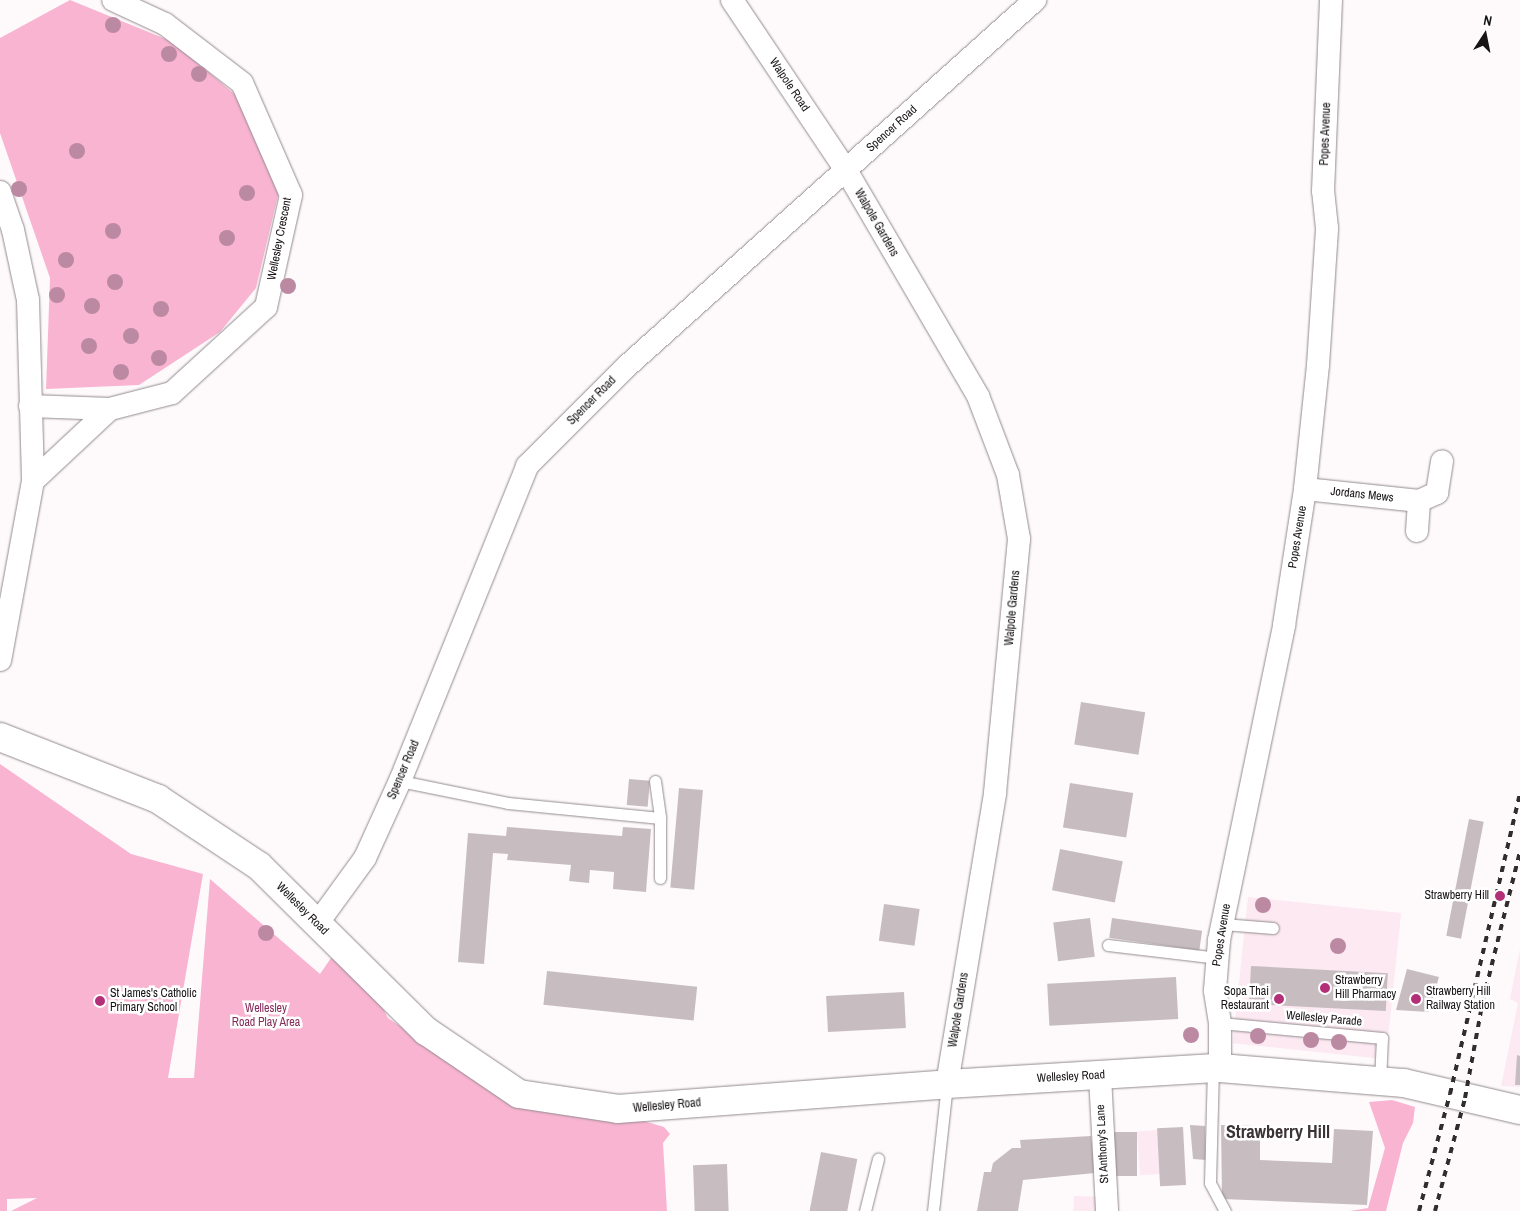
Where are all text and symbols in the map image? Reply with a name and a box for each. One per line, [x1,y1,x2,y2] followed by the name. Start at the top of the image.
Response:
[1460,10,1510,60] north arrow
[1482,11,1494,30] text: N
[766,56,812,114] street label: Walpole Road
[1318,102,1334,166] street label: Popes Avenue
[864,103,920,155] street label: Spencer Road
[851,187,901,259] street label: Walpole Gardens
[265,196,295,282] street label: Wellesley Crescent
[565,374,619,428] street label: Spencer Road
[1330,485,1394,505] street label: Jordans Mews
[1286,504,1310,570] street label: Popes Avenue
[1003,570,1023,646] street label: Walpole Gardens
[385,738,423,802] street label: Spencer Road
[273,880,331,938] street label: Wellesley Road
[1424,889,1489,903] place label: Strawberry Hill
[1493,889,1507,903] marker: Strawberry Hill
[1210,902,1234,968] street label: Popes Avenue
[946,972,972,1048] street label: Walpole Gardens
[1335,974,1396,1002] place label: Strawberry Hill Pharmacy
[1319,982,1331,994] marker: Strawberry Hill Pharmacy
[1221,985,1269,1013] place label: Sopa Thai Restaurant
[1426,985,1495,1013] place label: Strawberry Hill Railway Station
[110,987,197,1015] place label: St James's Catholic Primary School
[1273,993,1285,1005] marker: Sopa Thai Restaurant
[1410,993,1422,1005] marker: Strawberry Hill Railway Station
[94,995,106,1007] marker: St James's Catholic Primary School
[232,1002,300,1030] park label: Wellesley Road Play Area
[1285,1008,1363,1030] street label: Wellesley Parade
[1037,1068,1105,1086] street label: Wellesley Road
[632,1096,702,1116] street label: Wellesley Road
[1094,1104,1112,1184] street label: St Anthony's Lane
[1226,1121,1330,1143] district label: Strawberry Hill

